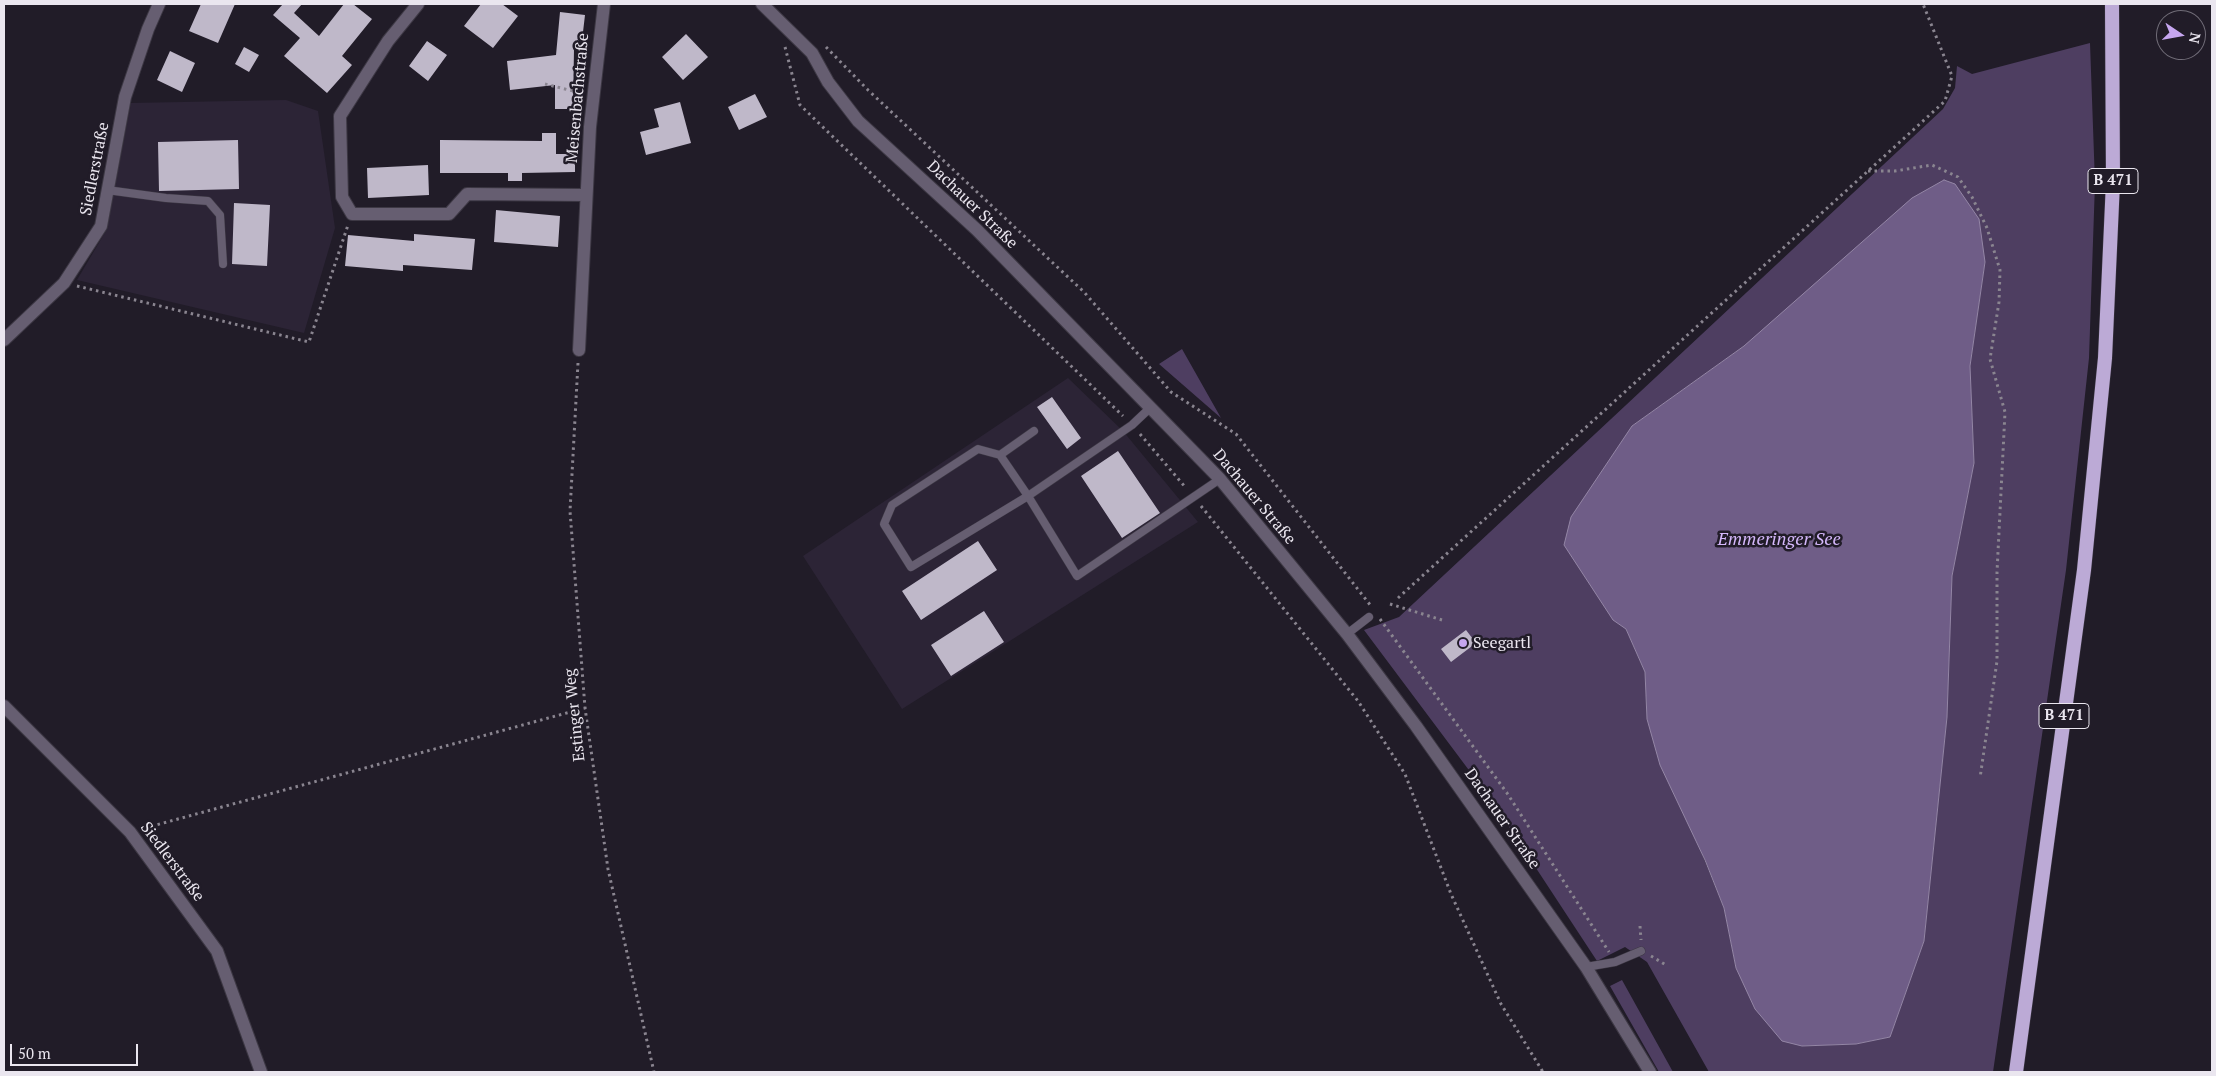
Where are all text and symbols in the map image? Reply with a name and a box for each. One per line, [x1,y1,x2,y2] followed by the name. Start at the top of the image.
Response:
[2156,10,2206,60] north arrow
[2185,31,2206,45] text: N
[563,32,593,164] street label: Meisenbachstraße
[77,121,113,217] street label: Siedlerstraße
[923,157,1021,253] street label: Dachauer Straße
[2088,168,2138,194] road number: B 471
[1209,445,1299,549] street label: Dachauer Straße
[1717,529,1841,551] water label: Emmeringer See
[1473,633,1531,653] place label: Seegartl
[1457,637,1469,649] marker: Seegartl
[561,668,589,762] street label: Estinger Weg
[2039,704,2089,728] road number: B 471
[1460,765,1544,873] street label: Dachauer Straße
[136,818,208,906] street label: Siedlerstraße
[12,1034,140,1066] scale bar
[18,1043,51,1063] text: 50 m

